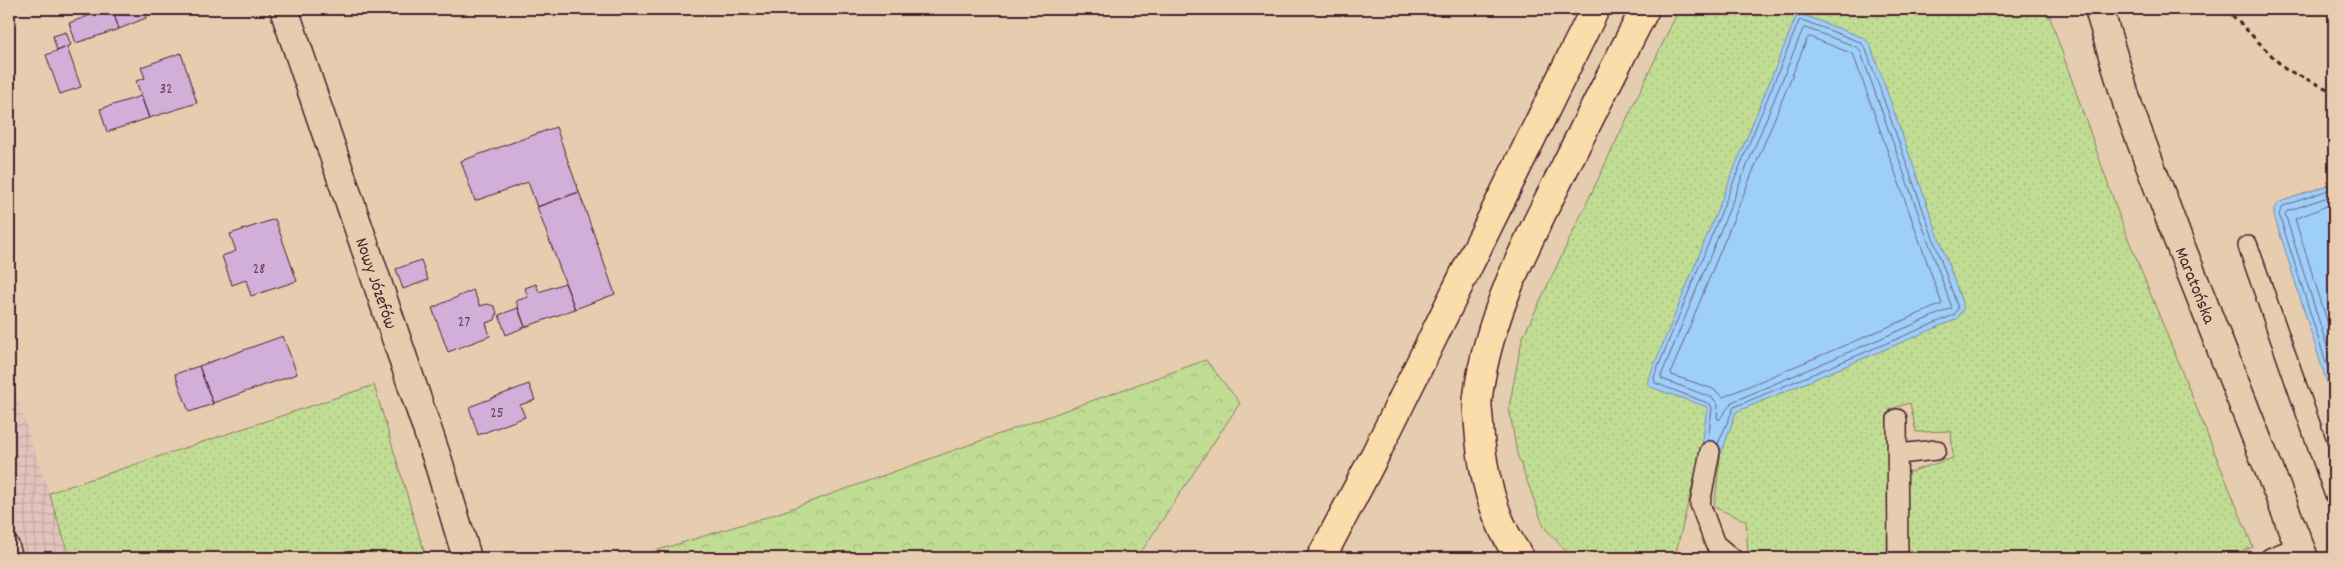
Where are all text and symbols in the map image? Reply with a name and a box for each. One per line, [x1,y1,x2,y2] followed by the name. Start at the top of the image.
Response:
[159,79,173,101] house number: 32
[347,235,402,333] street label: Nowy Józefów
[2167,244,2221,328] street label: Maratońska
[253,259,265,281] house number: 28
[458,312,470,334] house number: 27
[490,403,504,425] house number: 25

